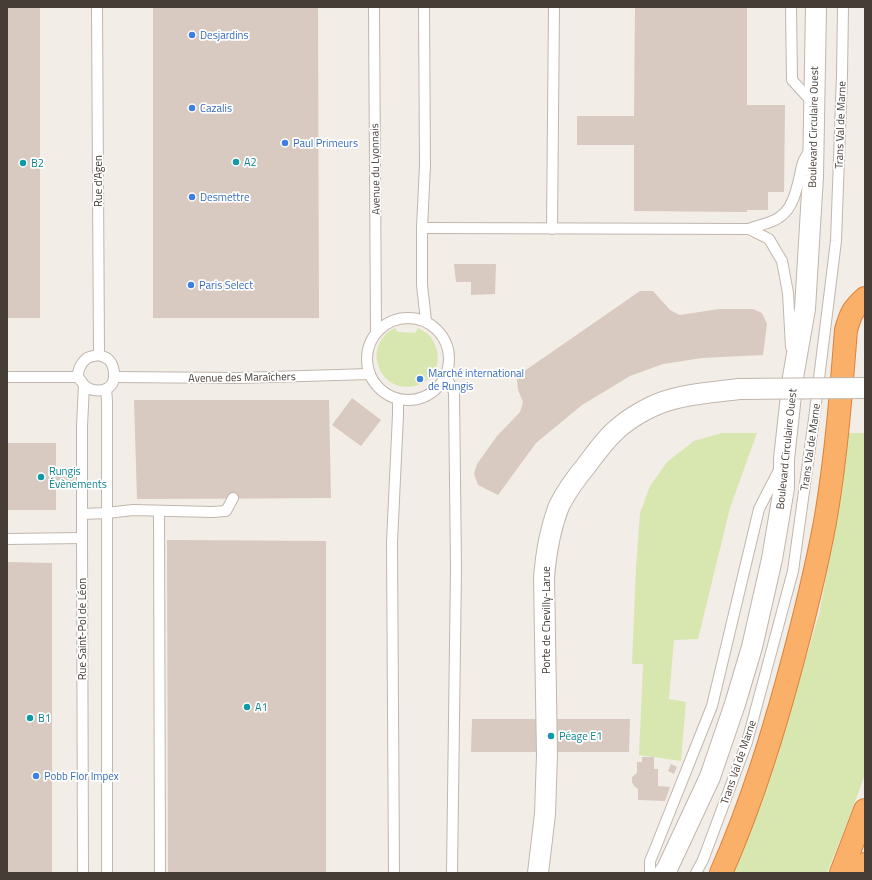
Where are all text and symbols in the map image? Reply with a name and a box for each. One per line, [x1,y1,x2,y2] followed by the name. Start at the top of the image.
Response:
[200,27,249,43] place label: Desjardins
[187,30,197,40] marker: Desjardins
[804,66,822,188] street label: Boulevard Circulaire Ouest
[830,80,850,169] street label: Trans Val de Marne
[200,100,232,116] place label: Cazalis
[187,103,197,113] marker: Cazalis
[366,123,384,215] street label: Avenue du Lyonnais
[293,135,358,151] place label: Paul Primeurs
[280,138,290,148] marker: Paul Primeurs
[244,154,257,170] place label: A2
[31,155,44,171] place label: B2
[90,155,106,207] street label: Rue d'Agen
[231,157,241,167] marker: A2
[18,158,28,168] marker: B2
[200,189,250,205] place label: Desmettre
[187,192,197,202] marker: Desmettre
[199,277,253,293] place label: Paris Select
[186,280,196,290] marker: Paris Select
[428,365,524,394] place label: Marché international de Rungis
[188,368,296,386] street label: Avenue des Maraîchers
[415,374,425,384] marker: Marché international de Rungis
[772,388,800,510] street label: Boulevard Circulaire Ouest
[796,402,824,492] street label: Trans Val de Marne
[49,463,107,492] place label: Rungis Évènements
[36,472,46,482] marker: Rungis Évènements
[538,566,554,674] street label: Porte de Chevilly-Larue
[74,578,90,680] street label: Rue Saint-Pol de Léon
[255,699,268,715] place label: A1
[242,702,252,712] marker: A1
[38,710,51,726] place label: B1
[25,713,35,723] marker: B1
[716,717,760,806] street label: Trans Val de Marne
[559,728,602,744] place label: Péage E1
[546,731,556,741] marker: Péage E1
[44,768,119,784] place label: Pobb Flor Impex
[31,771,41,781] marker: Pobb Flor Impex

